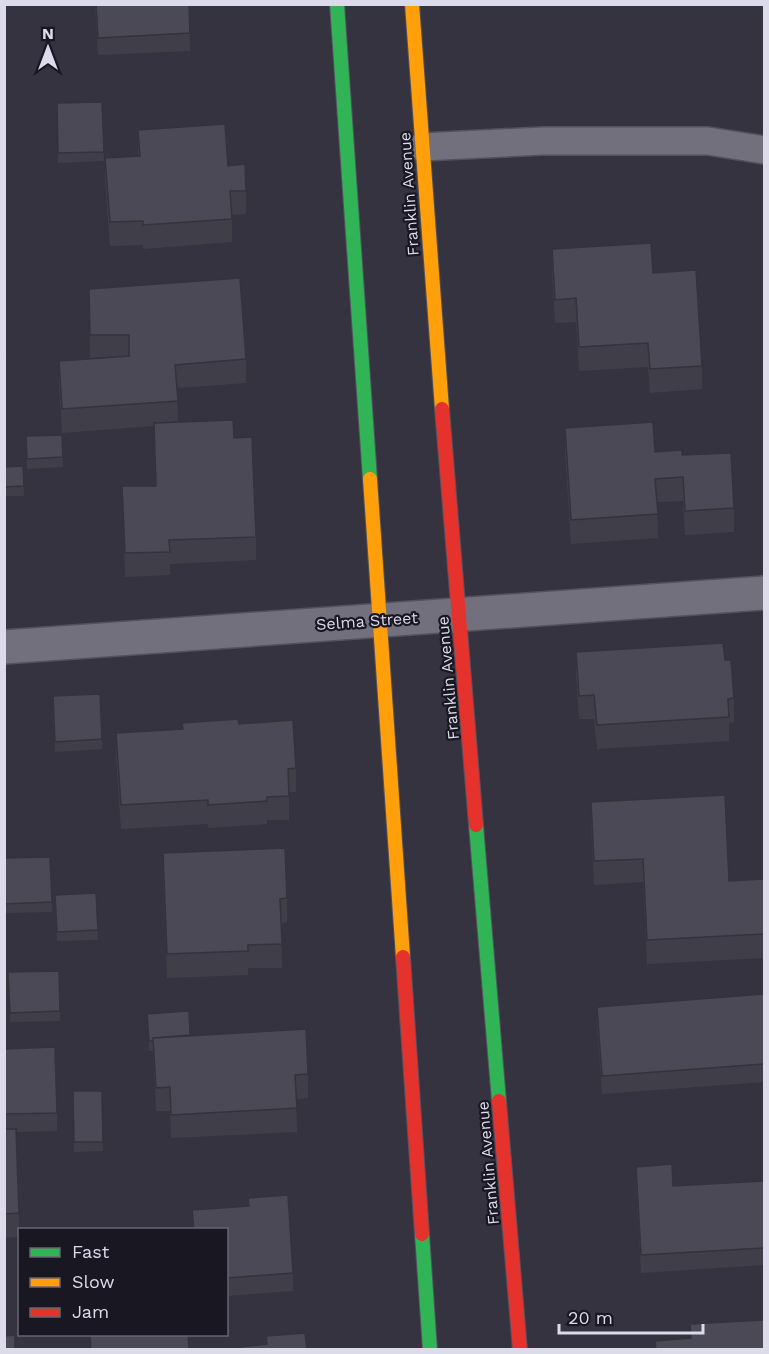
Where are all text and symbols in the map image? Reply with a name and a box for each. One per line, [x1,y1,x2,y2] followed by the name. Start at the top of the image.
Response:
[18,18,78,78] north arrow
[42,24,54,43] text: N
[395,132,423,256] street label: Franklin Avenue
[315,608,419,634] street label: Selma Street
[433,615,463,741] street label: Franklin Avenue
[473,1100,503,1226] street label: Franklin Avenue
[18,1228,228,1336] legend
[72,1241,110,1262] text: Fast
[72,1271,115,1292] text: Slow
[559,1297,703,1335] scale bar
[72,1301,109,1322] text: Jam
[568,1307,613,1328] text: 20 m

